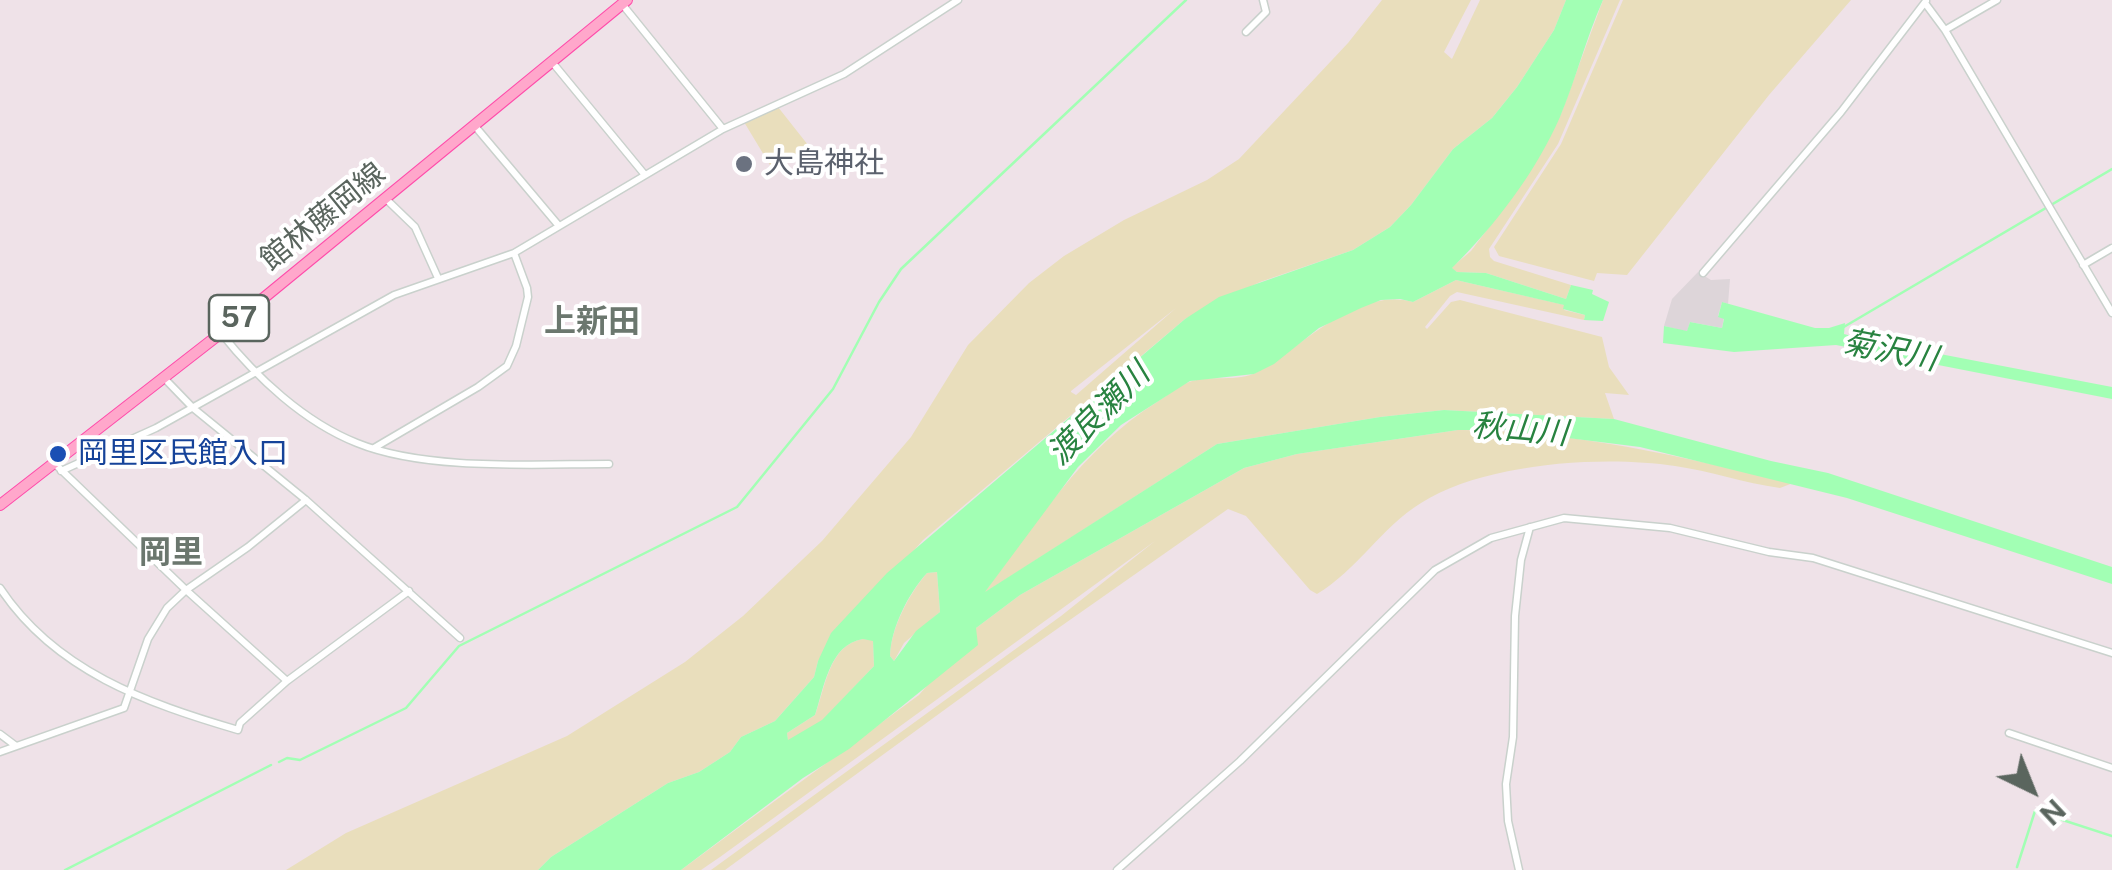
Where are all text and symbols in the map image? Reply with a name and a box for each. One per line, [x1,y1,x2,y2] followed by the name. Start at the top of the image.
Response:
[764,146,884,182] place label: 大島神社
[733,153,755,175] marker: 大島神社
[253,156,393,278] street label: 館林藤岡線
[209,295,269,341] road number: 57
[544,303,640,341] district label: 上新田
[1839,323,1941,379] water label: 菊沢川
[1040,355,1158,473] water label: 渡良瀬川
[1471,407,1569,453] water label: 秋山川
[78,436,288,472] place label: 岡里区民館入口
[47,443,69,465] marker: 岡里区民館入口
[139,534,203,572] district label: 岡里
[1982,740,2082,840] north arrow
[2034,793,2072,832] text: N

